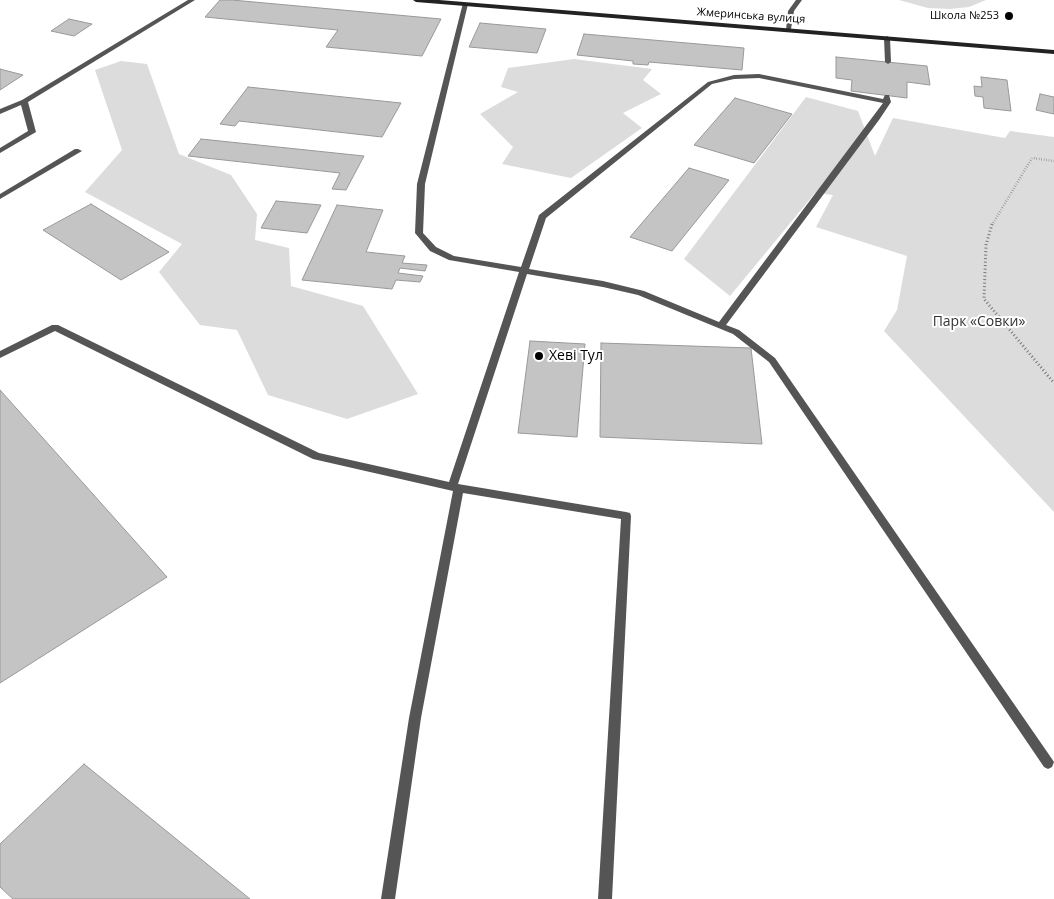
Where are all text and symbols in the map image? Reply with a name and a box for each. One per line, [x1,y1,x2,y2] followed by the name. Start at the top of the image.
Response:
[696,6,806,26] street label: Жмеринська вулиця
[930,9,999,23] place label: Школа №253
[1003,10,1015,22] marker: Школа №253
[933,314,1025,330] park label: Парк «Совки»
[549,348,603,364] place label: Хеві Тул
[533,350,545,362] marker: Хеві Тул

